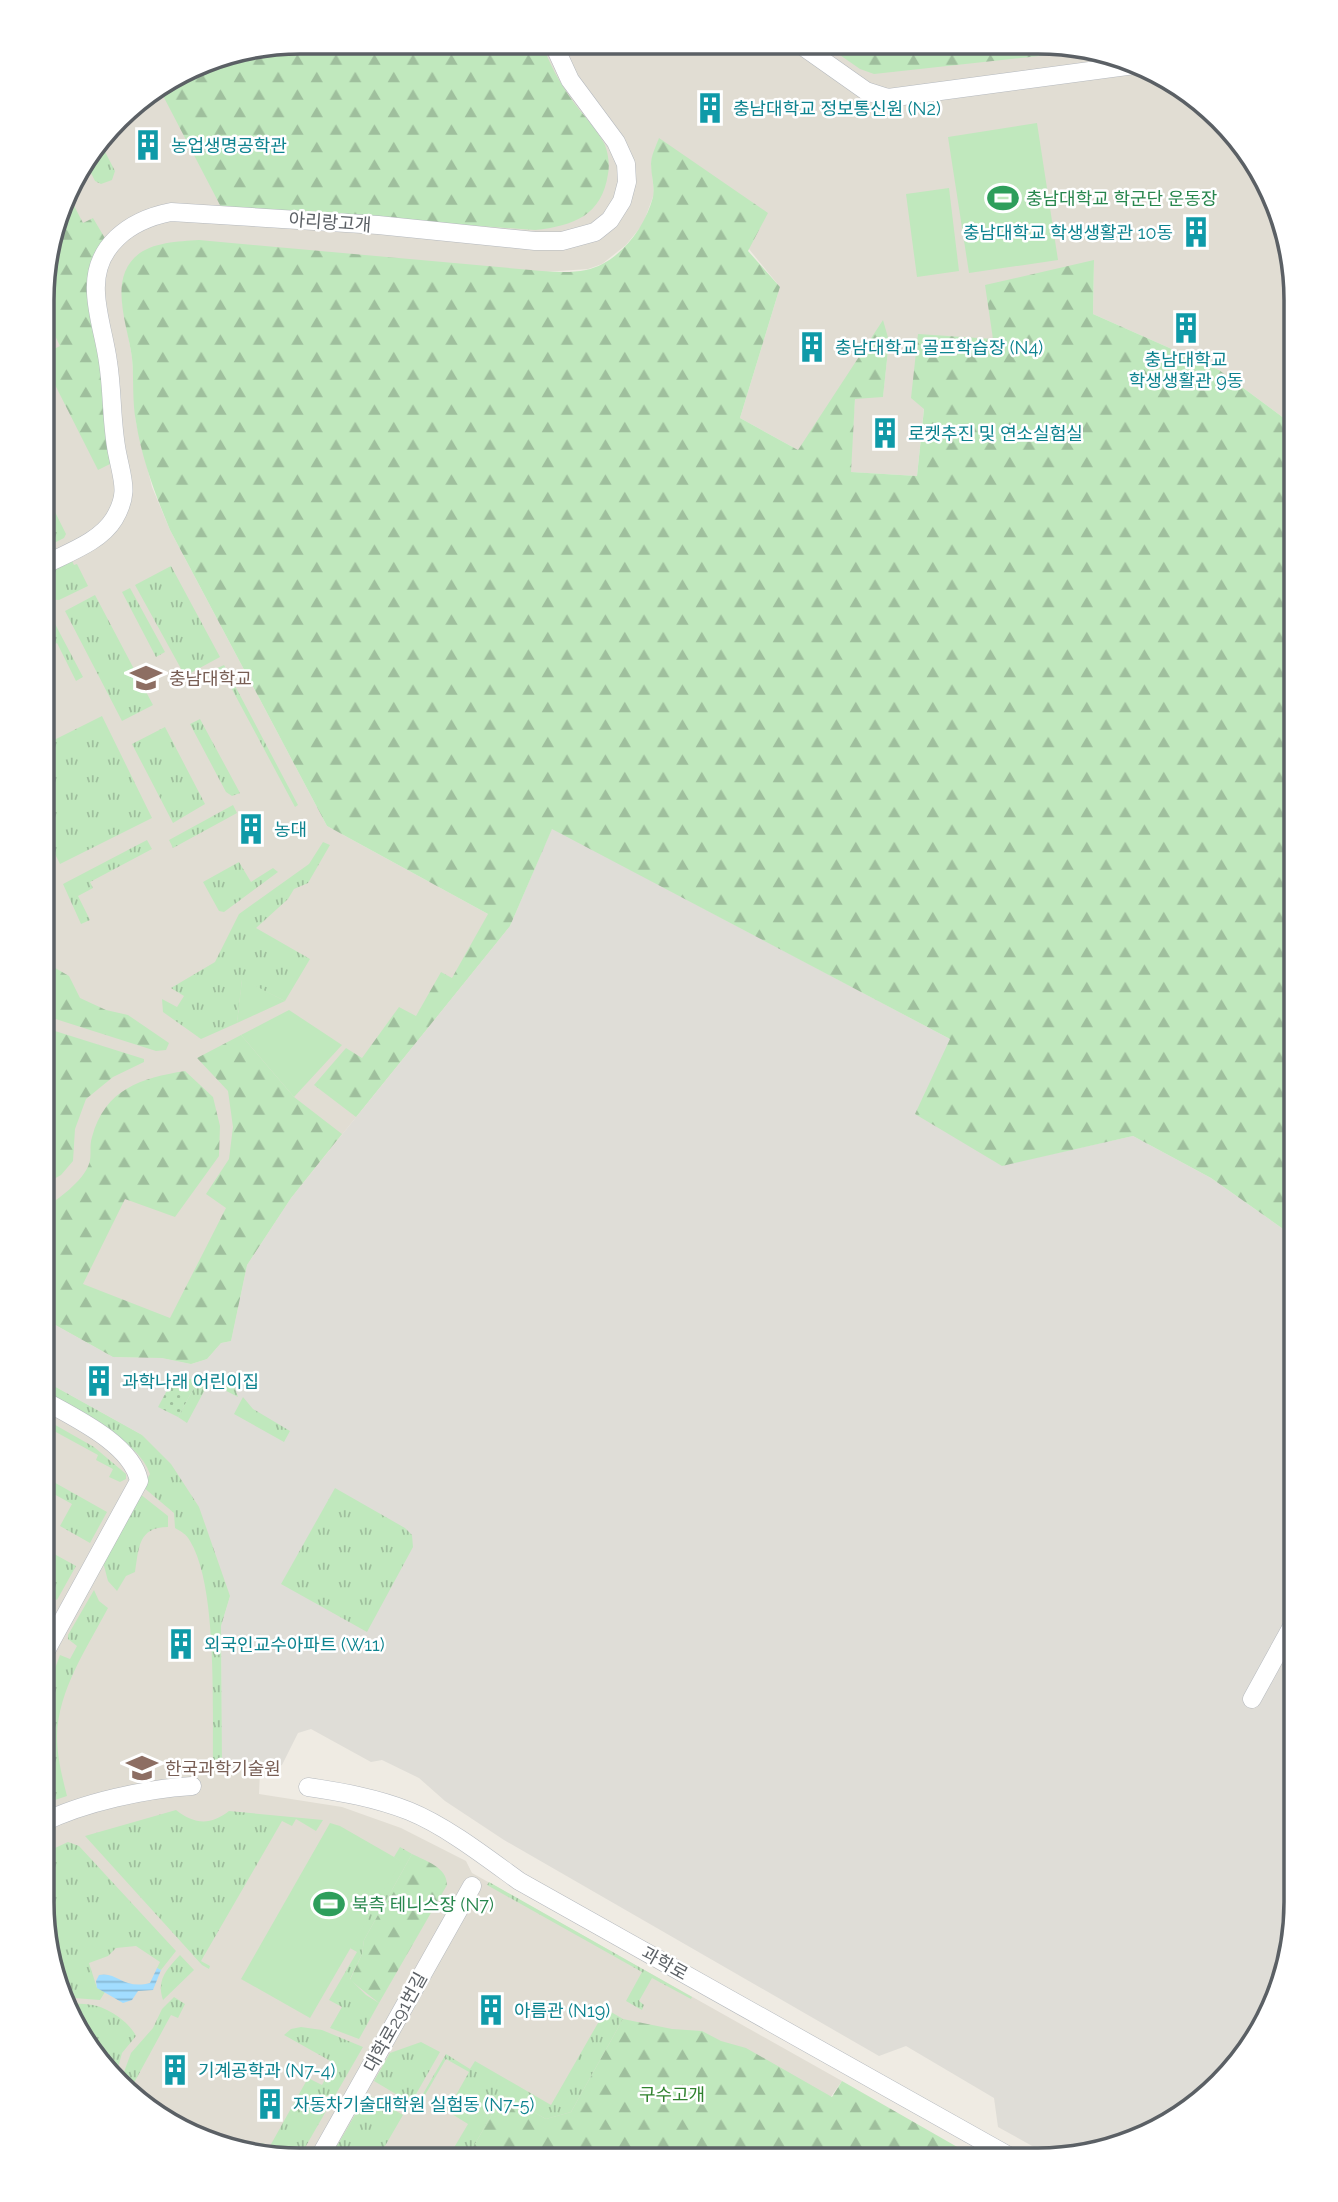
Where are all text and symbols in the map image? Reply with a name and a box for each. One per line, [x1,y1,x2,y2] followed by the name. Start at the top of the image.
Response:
[693,91,727,125] building icon: 충남대학교 정보통신원 (N2)
[733,98,941,119] place label: 충남대학교 정보통신원 (N2)
[131,128,165,162] building icon: 농업생명공학관
[171,135,287,156] place label: 농업생명공학관
[986,181,1020,215] sports icon: 충남대학교 학군단 운동장
[1026,188,1217,209] place label: 충남대학교 학군단 운동장
[288,209,372,235] street label: 아리랑고개
[1179,215,1213,249] building icon: 충남대학교 학생생활관 10동
[963,222,1173,243] place label: 충남대학교 학생생활관 10동
[1169,311,1203,345] building icon: 충남대학교 학생생활관 9동
[795,330,829,364] building icon: 충남대학교 골프학습장 (N4)
[835,337,1043,358] place label: 충남대학교 골프학습장 (N4)
[1129,349,1243,391] place label: 충남대학교 학생생활관 9동
[868,416,902,450] building icon: 로켓추진 및 연소실험실
[908,423,1083,444] place label: 로켓추진 및 연소실험실
[129,661,163,695] school or university icon: 충남대학교
[169,668,252,689] place label: 충남대학교
[234,812,268,846] building icon: 농대
[274,819,307,840] place label: 농대
[82,1364,116,1398] building icon: 과학나래 어린이집
[122,1371,259,1392] place label: 과학나래 어린이집
[164,1627,198,1661] building icon: 외국인교수아파트 (W11)
[204,1634,385,1655] place label: 외국인교수아파트 (W11)
[125,1751,159,1785] school or university icon: 한국과학기술원
[165,1758,281,1779] place label: 한국과학기술원
[312,1887,346,1921] sports icon: 북측 테니스장 (N7)
[352,1894,494,1915] place label: 북측 테니스장 (N7)
[638,1942,692,1984] street label: 과학로
[359,1969,431,2075] street label: 대학로291번길
[474,1993,508,2027] building icon: 아름관 (N19)
[514,2000,610,2021] place label: 아름관 (N19)
[158,2053,192,2087] building icon: 기계공학과 (N7-4)
[198,2060,336,2081] place label: 기계공학과 (N7-4)
[639,2084,705,2105] park label: 구수고개
[253,2087,287,2121] building icon: 자동차기술대학원 실험동 (N7-5)
[293,2094,535,2115] place label: 자동차기술대학원 실험동 (N7-5)

